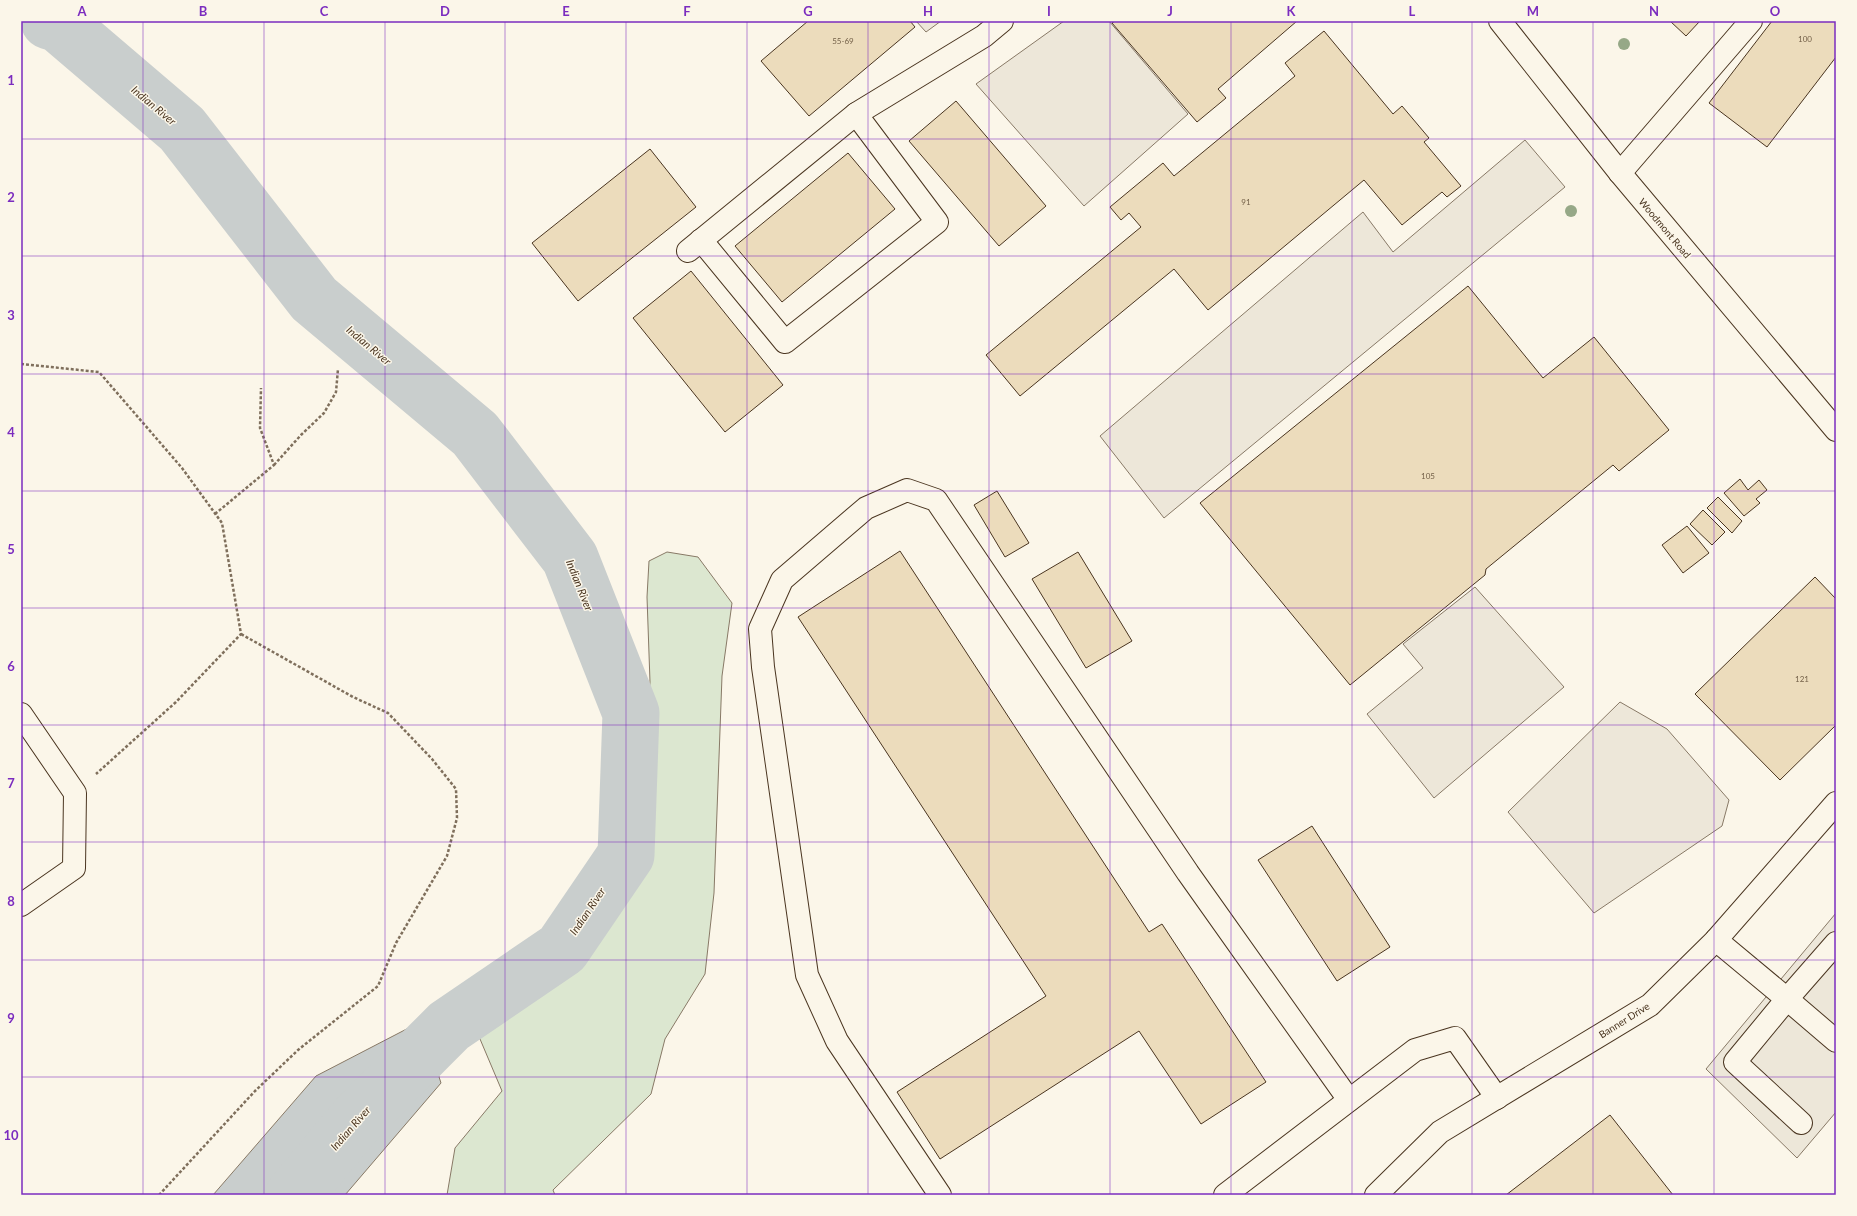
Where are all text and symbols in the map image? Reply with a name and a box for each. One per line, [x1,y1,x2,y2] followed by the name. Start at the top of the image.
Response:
[76,3,87,19] text: A
[199,3,208,19] text: B
[320,3,329,19] text: C
[440,3,450,19] text: D
[562,3,570,19] text: E
[683,3,691,19] text: F
[803,3,813,19] text: G
[923,3,933,19] text: H
[1047,3,1051,19] text: I
[1167,3,1173,19] text: J
[1287,3,1297,19] text: K
[1409,3,1416,19] text: L
[1527,3,1539,19] text: M
[1649,3,1659,19] text: N
[1770,3,1781,19] text: O
[1798,34,1812,44] house number: 100
[832,36,854,46] house number: 55-69
[7,72,15,88] text: 1
[129,83,179,128] water label: Indian River
[7,189,15,205] text: 2
[1636,196,1694,260] street label: Woodmont Road
[1241,197,1251,207] house number: 91
[7,307,15,323] text: 3
[344,323,394,368] water label: Indian River
[7,424,15,440] text: 4
[1421,471,1435,481] house number: 105
[7,541,15,557] text: 5
[564,557,596,613] water label: Indian River
[7,658,15,674] text: 6
[1795,674,1809,684] house number: 121
[7,775,15,791] text: 7
[566,885,608,937] water label: Indian River
[7,893,15,909] text: 8
[1596,1000,1652,1040] street label: Banner Drive
[7,1010,15,1026] text: 9
[327,1103,373,1153] water label: Indian River
[3,1127,19,1143] text: 10

